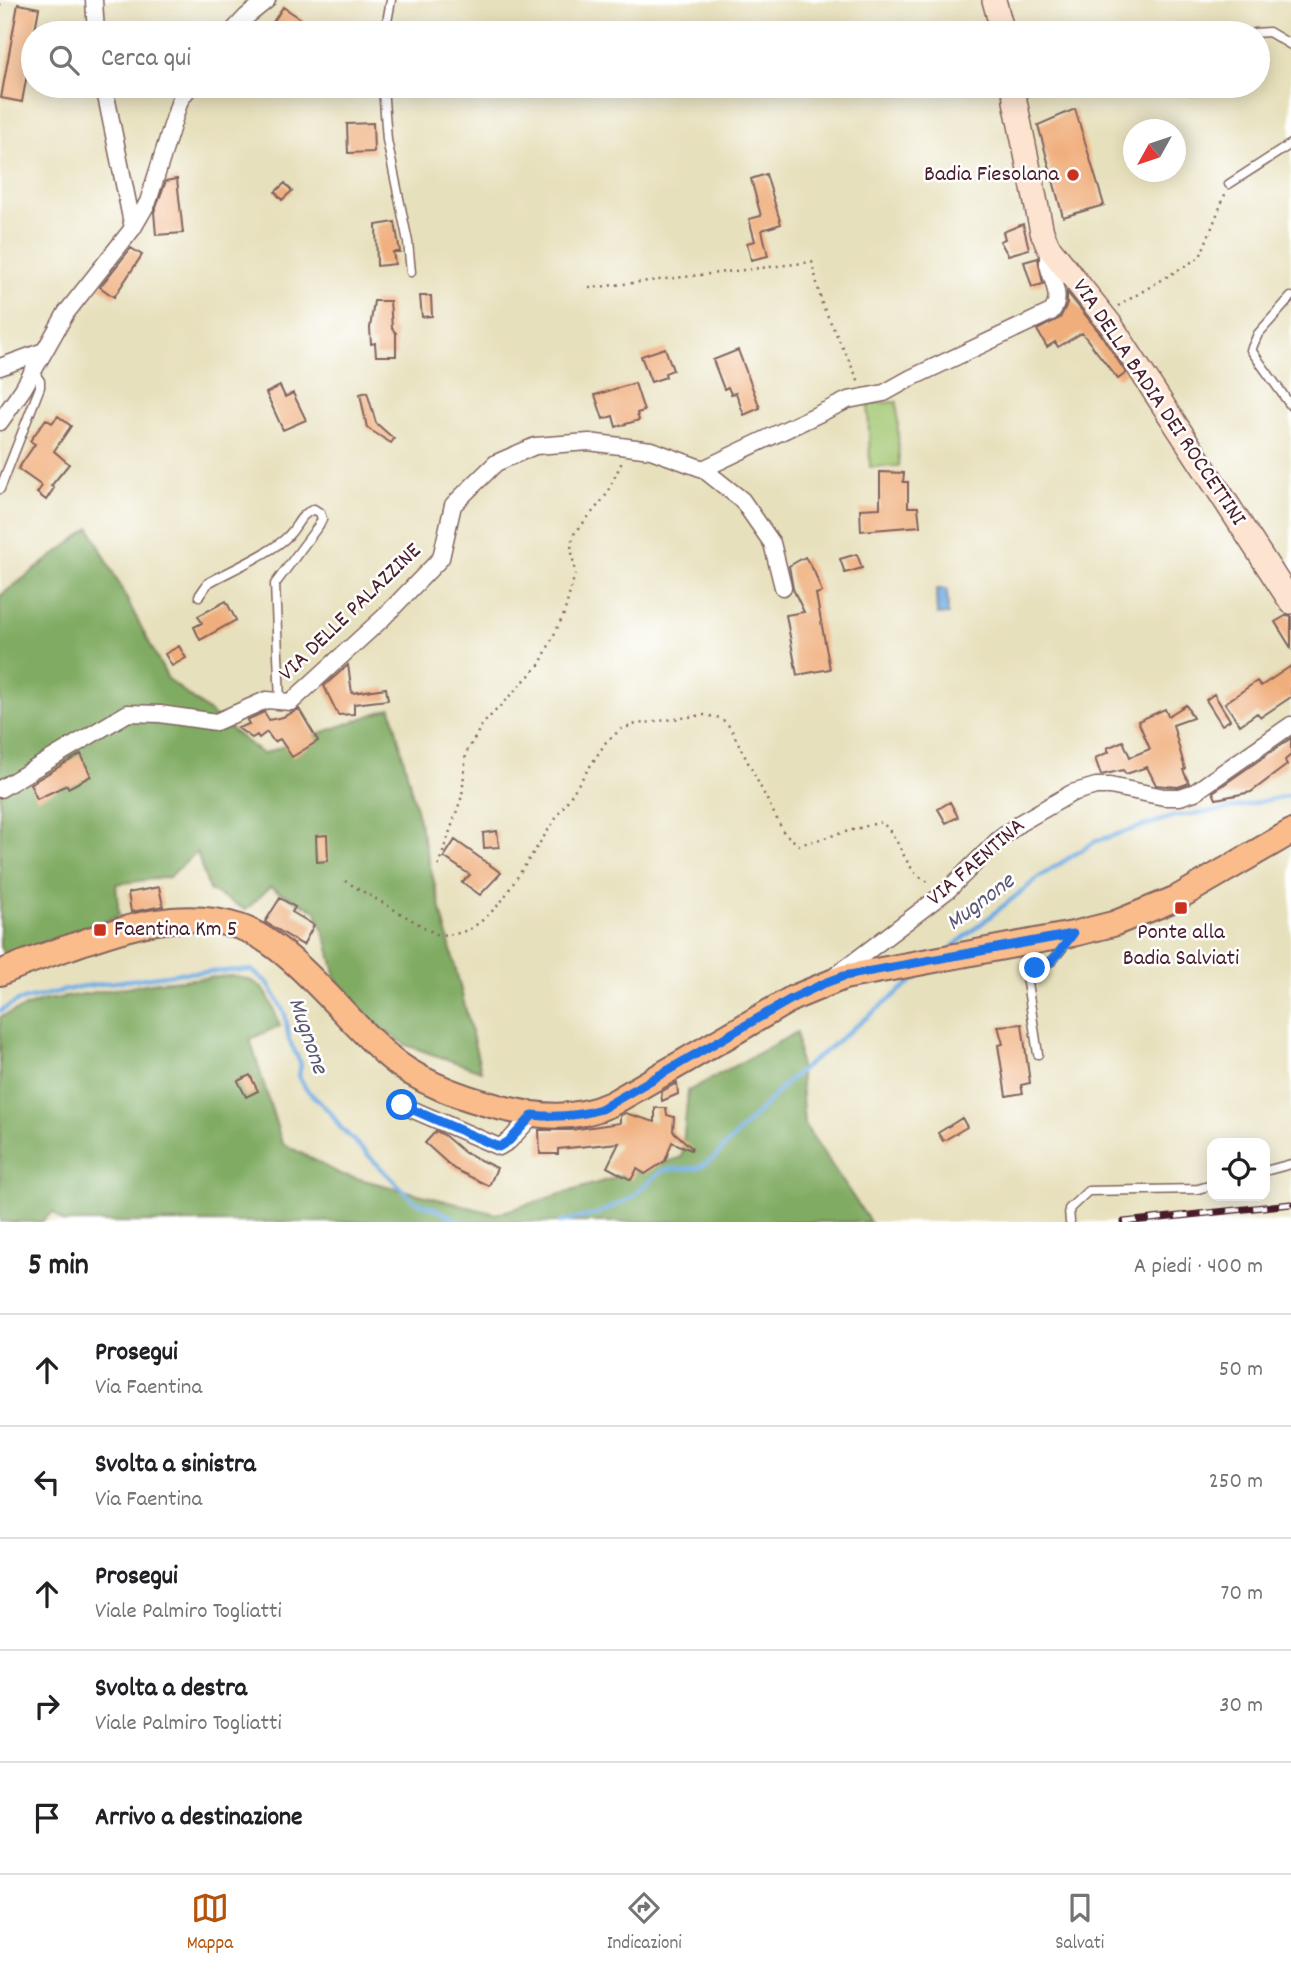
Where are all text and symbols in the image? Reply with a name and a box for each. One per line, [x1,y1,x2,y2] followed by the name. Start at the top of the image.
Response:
[21,21,1270,98] search box
[45,41,83,79] icon: search
[101,41,191,78] text: Cerca qui
[1123,119,1186,182] north arrow
[924,159,1060,192] place label: Badia Fiesolana
[1065,167,1081,183] marker: Badia Fiesolana
[1063,273,1253,533] street label: VIA DELLA BADIA DEI ROCCETTINI
[272,536,430,690] street label: VIA DELLE PALAZZINE
[921,811,1033,915] street label: VIA FAENTINA
[939,865,1024,940] water label: Mugnone
[1173,900,1189,916] marker: Ponte alla Badia Salviati
[114,914,238,947] place label: Faentina Km 5
[1123,917,1239,976] place label: Ponte alla Badia Salviati
[92,922,108,938] marker: Faentina Km 5
[1019,952,1050,983] route end
[278,993,336,1080] water label: Mugnone
[386,1089,417,1120] route start
[1207,1138,1270,1201] map controls
[1207,1138,1270,1201] button: locate
[28,1246,89,1289] text: 5 min
[1134,1251,1263,1284] text: A piedi · 400 m
[95,1335,178,1372] text: Prosegui
[28,1351,66,1389] icon: ahead
[1219,1354,1263,1387] text: 50 m
[95,1372,202,1405] text: Via Faentina
[95,1447,256,1484] text: Svolta a sinistra
[28,1463,66,1501] icon: left
[1209,1466,1263,1499] text: 250 m
[95,1484,202,1517] text: Via Faentina
[95,1559,178,1596] text: Prosegui
[28,1575,66,1613] icon: ahead
[1221,1578,1263,1611] text: 70 m
[95,1596,282,1629] text: Viale Palmiro Togliatti
[95,1671,247,1708] text: Svolta a destra
[28,1687,66,1725] icon: right
[1219,1690,1263,1723] text: 30 m
[95,1708,282,1741] text: Viale Palmiro Togliatti
[28,1799,66,1837] icon: arrive
[95,1800,303,1837] text: Arrivo a destinazione
[187,1889,233,1958] tab: Mappa
[607,1889,682,1958] tab: Indicazioni
[1055,1889,1104,1958] tab: Salvati

